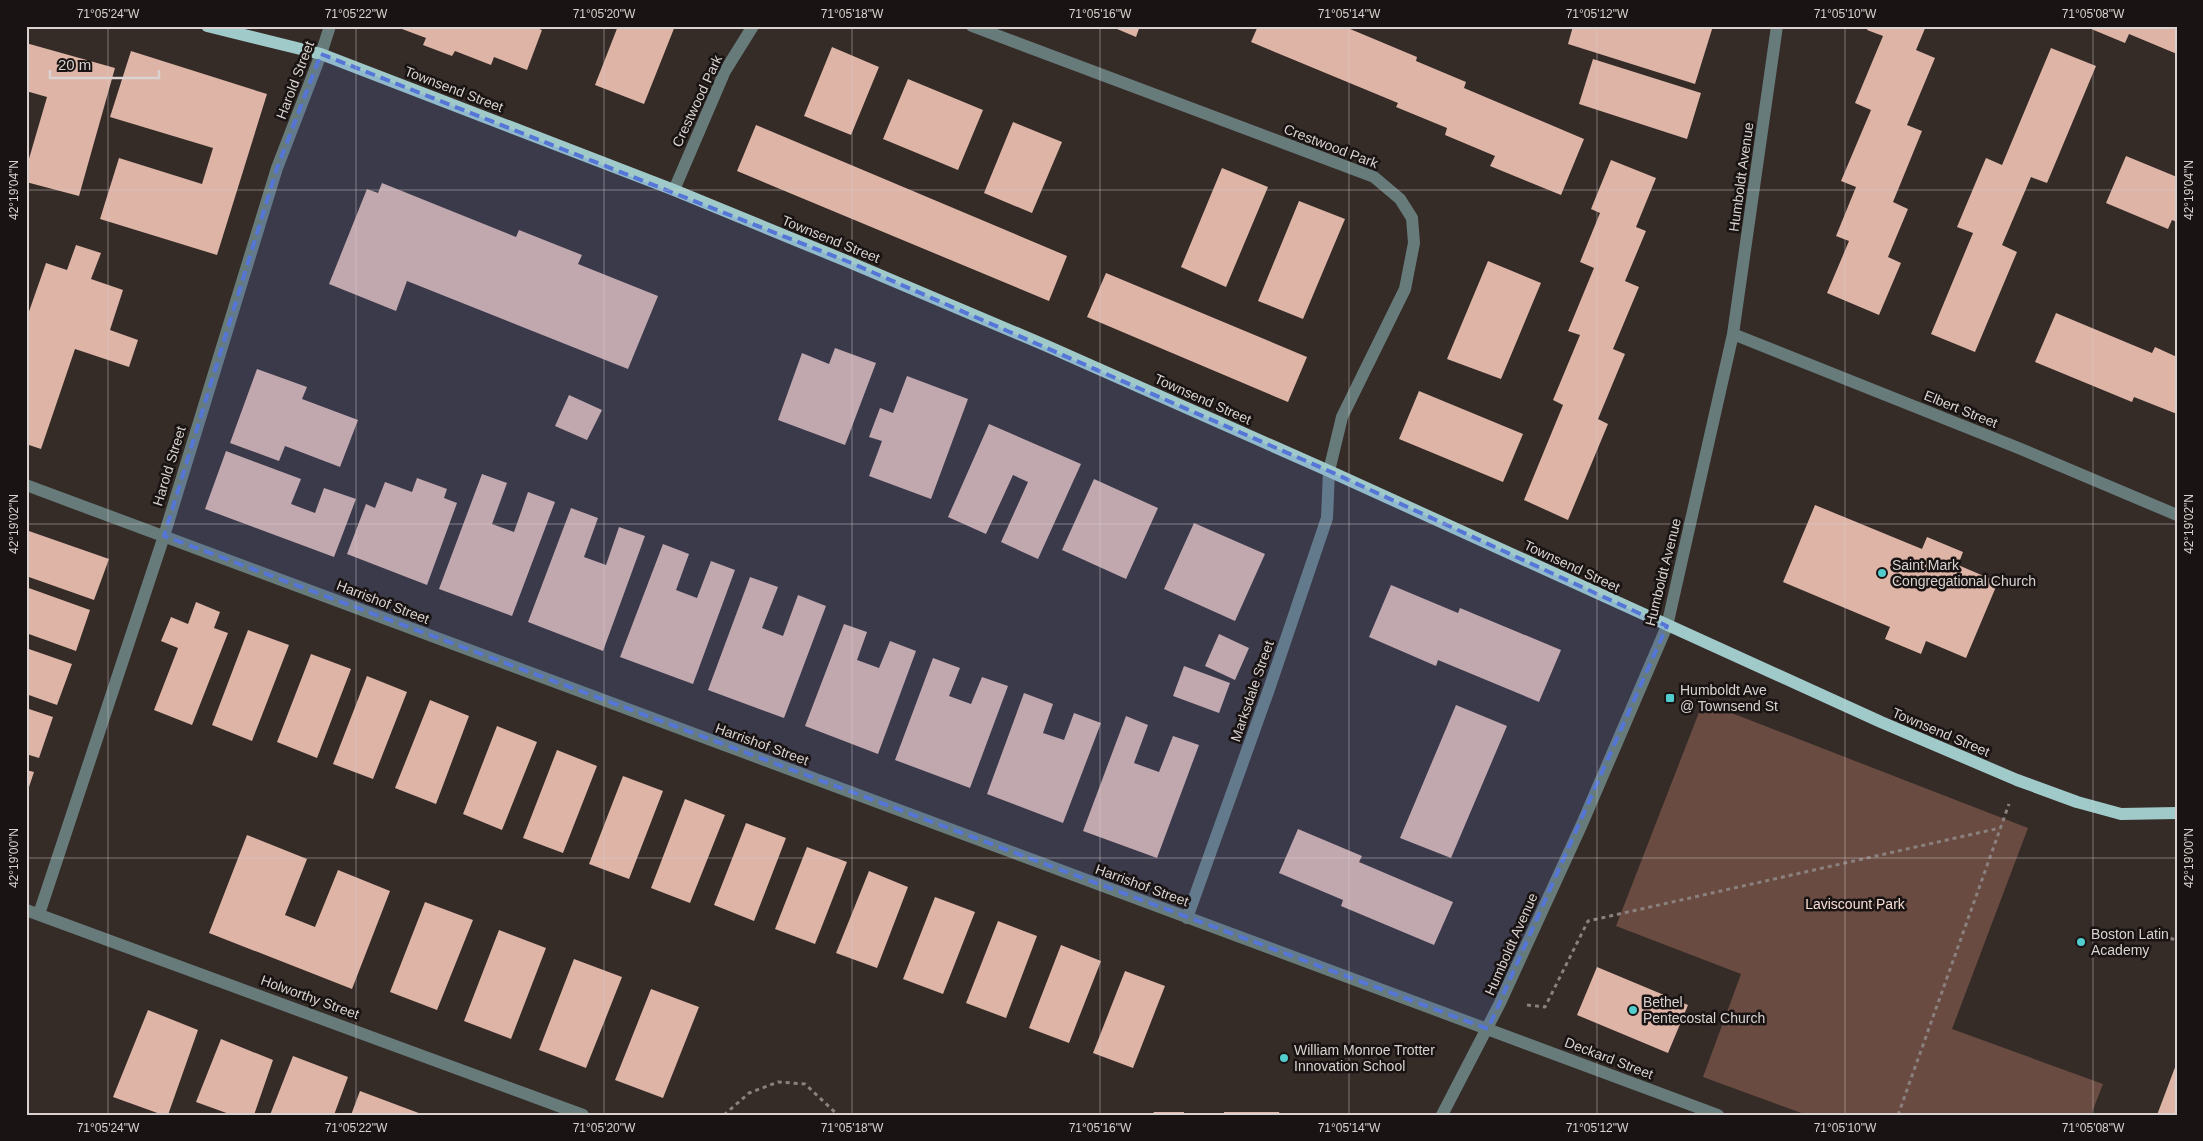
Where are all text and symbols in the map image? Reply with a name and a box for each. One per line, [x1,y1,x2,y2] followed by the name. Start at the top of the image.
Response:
[77,7,140,21] text: 71°05'24"W
[325,7,388,21] text: 71°05'22"W
[573,7,636,21] text: 71°05'20"W
[821,7,884,21] text: 71°05'18"W
[1069,7,1132,21] text: 71°05'16"W
[1318,7,1381,21] text: 71°05'14"W
[1566,7,1629,21] text: 71°05'12"W
[1814,7,1877,21] text: 71°05'10"W
[2062,7,2125,21] text: 71°05'08"W
[273,39,317,121] street label: Harold Street
[50,48,159,80] scale bar
[669,52,726,150] street label: Crestwood Park
[58,56,91,73] text: 20 m
[402,63,506,115] street label: Townsend Street
[1282,121,1381,172] street label: Crestwood Park
[1725,121,1757,233] street label: Humboldt Avenue
[7,160,21,220] text: 42°19'04"N
[2182,160,2196,220] text: 42°19'04"N
[780,212,882,266] street label: Townsend Street
[1152,370,1254,428] street label: Townsend Street
[1922,387,2000,431] street label: Elbert Street
[149,424,189,508] street label: Harold Street
[7,494,21,554] text: 42°19'02"N
[2182,494,2196,554] text: 42°19'02"N
[1642,516,1684,627] street label: Humboldt Avenue
[1521,537,1623,595] street label: Townsend Street
[1892,557,2036,589] place label: Saint Mark Congregational Church
[1876,567,1888,579] marker: Saint Mark Congregational Church
[334,577,432,627] street label: Harrishof Street
[1227,638,1277,744] street label: Marksdale Street
[1680,682,1778,714] place label: Humboldt Ave @ Townsend St
[1664,692,1676,704] marker: Humboldt Ave @ Townsend St
[1890,704,1992,760] street label: Townsend Street
[713,720,811,768] street label: Harrishof Street
[7,828,21,888] text: 42°19'00"N
[2182,828,2196,888] text: 42°19'00"N
[1093,861,1191,909] street label: Harrishof Street
[1481,890,1541,998] street label: Humboldt Avenue
[1805,896,1906,912] park label: Laviscount Park
[2091,926,2169,958] place label: Boston Latin Academy
[2075,936,2087,948] marker: Boston Latin Academy
[259,972,361,1022] street label: Holworthy Street
[1643,994,1765,1026] place label: Bethel Pentecostal Church
[1627,1004,1639,1016] marker: Bethel Pentecostal Church
[1563,1034,1656,1082] street label: Deckard Street
[1294,1042,1435,1074] place label: William Monroe Trotter Innovation School
[1278,1052,1290,1064] marker: William Monroe Trotter Innovation School
[77,1121,140,1135] text: 71°05'24"W
[325,1121,388,1135] text: 71°05'22"W
[573,1121,636,1135] text: 71°05'20"W
[821,1121,884,1135] text: 71°05'18"W
[1069,1121,1132,1135] text: 71°05'16"W
[1318,1121,1381,1135] text: 71°05'14"W
[1566,1121,1629,1135] text: 71°05'12"W
[1814,1121,1877,1135] text: 71°05'10"W
[2062,1121,2125,1135] text: 71°05'08"W

